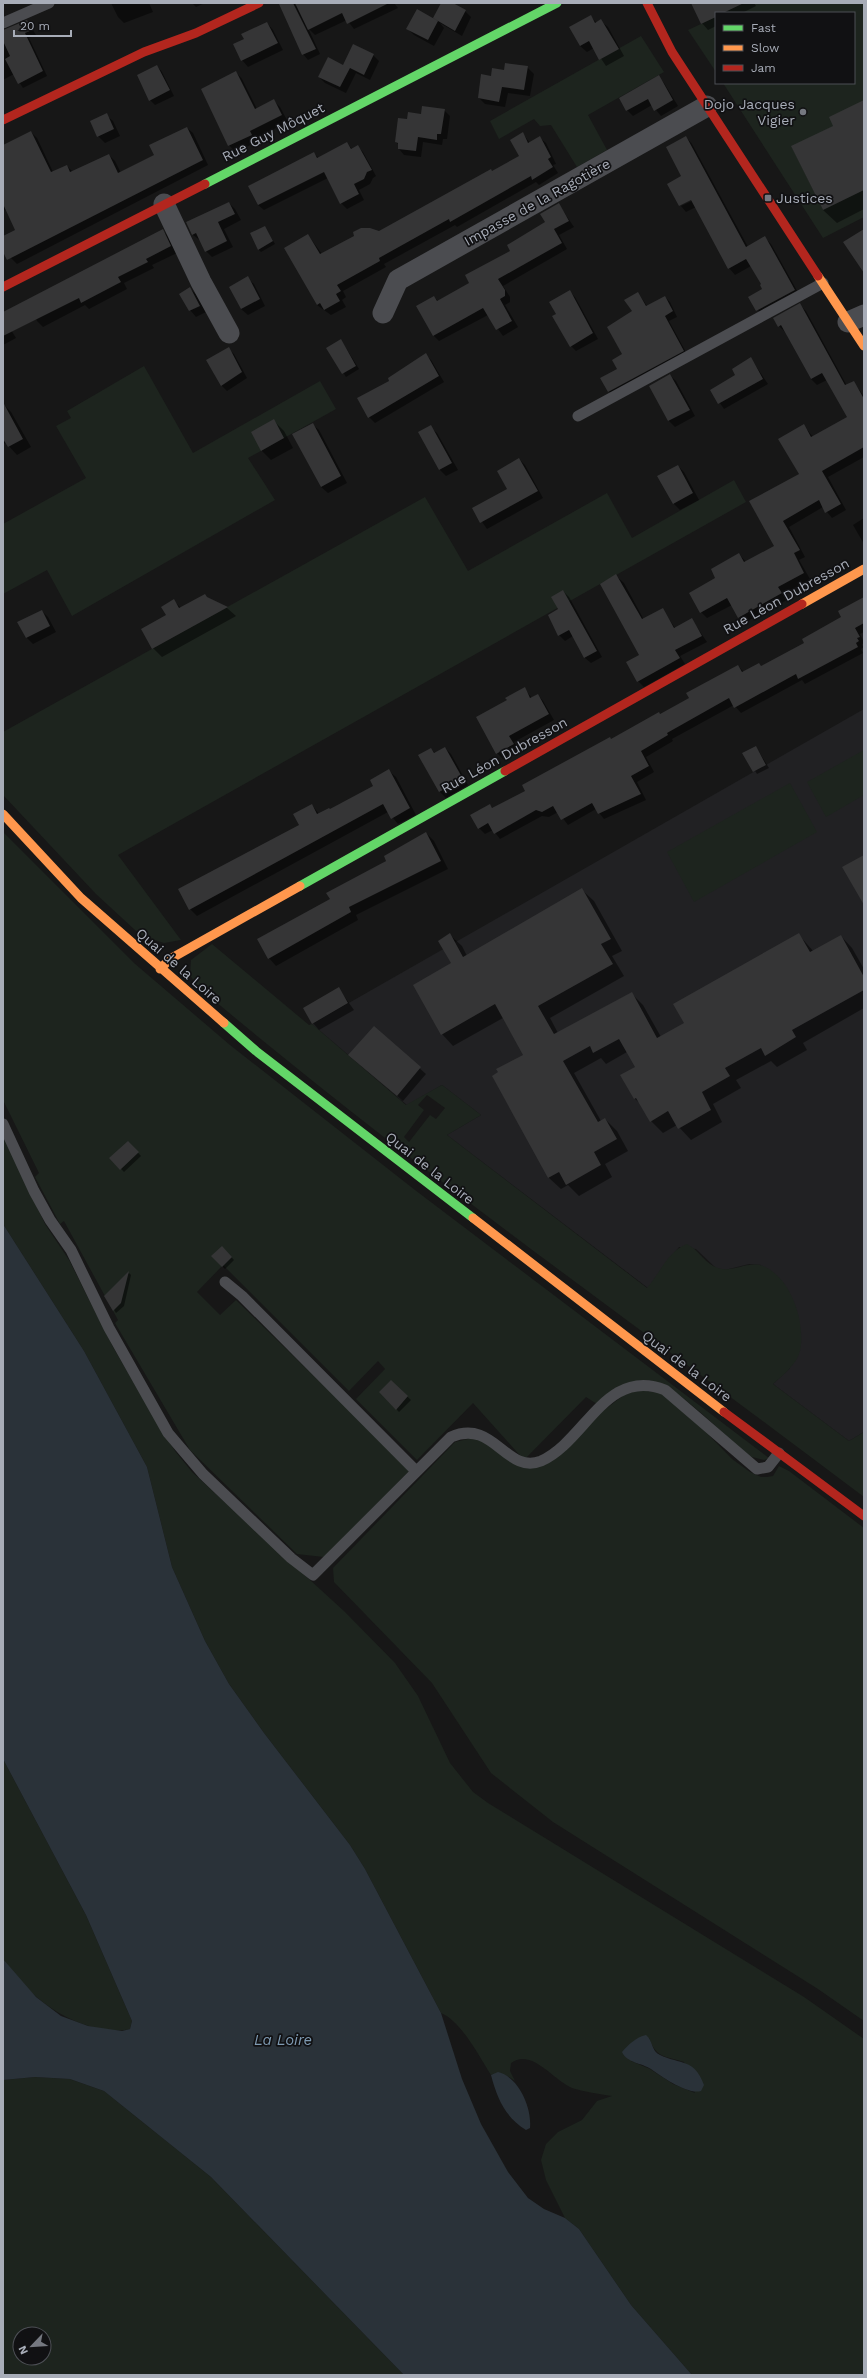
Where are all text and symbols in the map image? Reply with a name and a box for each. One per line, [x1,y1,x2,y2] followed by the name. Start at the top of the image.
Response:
[14,12,71,38] scale bar
[715,12,855,84] legend
[20,19,50,33] text: 20 m
[751,21,776,35] text: Fast
[751,41,779,55] text: Slow
[751,61,776,75] text: Jam
[704,96,795,128] place label: Dojo Jacques Vigier
[219,99,327,165] street label: Rue Guy Môquet
[798,107,808,117] marker: Dojo Jacques Vigier
[461,155,613,249] street label: Impasse de la Ragotière
[776,190,833,206] place label: Justices
[763,193,773,203] marker: Justices
[720,555,852,637] street label: Rue Léon Dubresson
[438,714,570,796] street label: Rue Léon Dubresson
[133,925,225,1007] street label: Quai de la Loire
[383,1129,477,1207] street label: Quai de la Loire
[639,1327,735,1405] street label: Quai de la Loire
[254,2031,312,2049] water label: La Loire
[12,2326,52,2366] north arrow
[16,2344,31,2356] text: N

